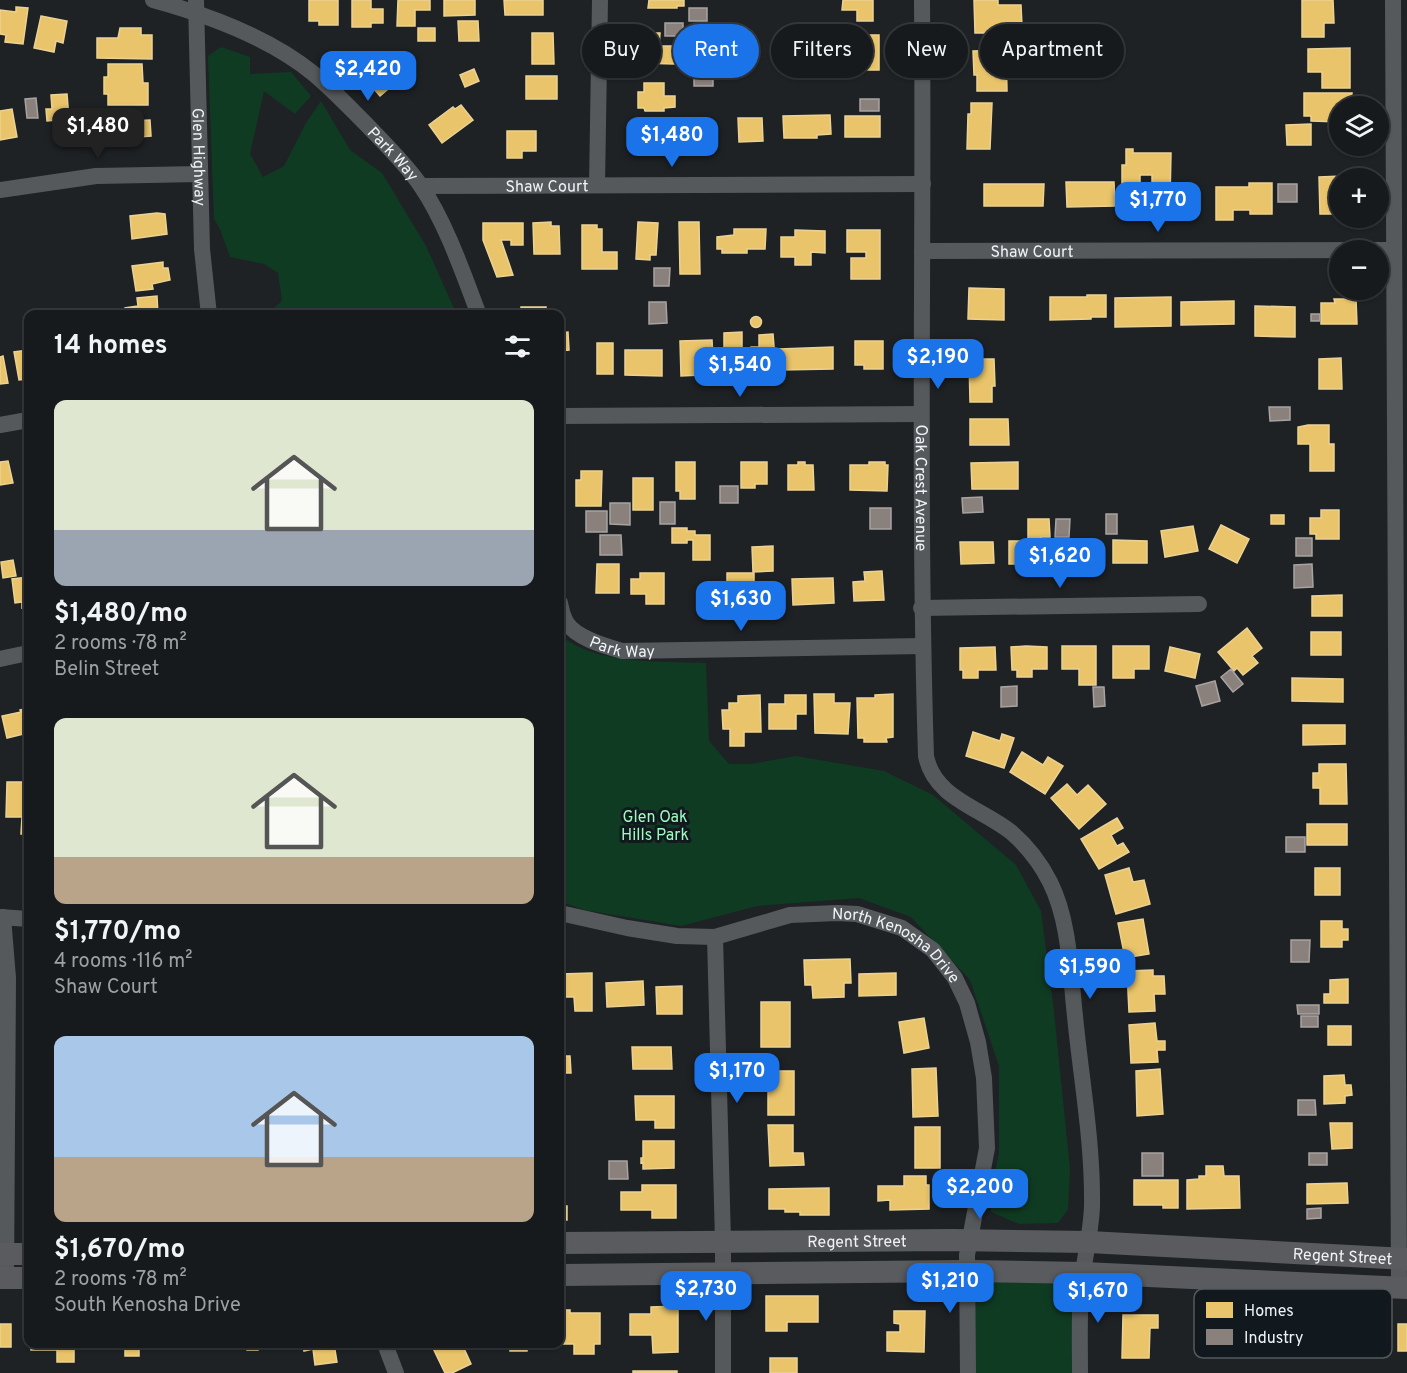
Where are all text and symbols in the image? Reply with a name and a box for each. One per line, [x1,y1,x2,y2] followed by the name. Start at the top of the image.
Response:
[582,24,661,78] chip: Buy
[673,24,759,78] chip: Rent
[771,24,873,78] chip: Filters
[885,24,968,78] chip: New
[980,24,1124,78] chip: Apartment
[319,51,417,102] pin: $2,420
[334,57,402,83] text: $2,420
[1329,96,1389,300] map controls
[1329,96,1389,156] button: layers
[49,108,147,159] pin: $1,480
[187,108,209,206] street label: Glen Highway
[66,114,130,140] text: $1,480
[623,117,721,168] pin: $1,480
[362,123,422,186] street label: Park Way
[640,123,704,149] text: $1,480
[1329,168,1389,228] button: +
[505,177,589,198] street label: Shaw Court
[1109,182,1207,233] pin: $1,770
[1129,188,1187,214] text: $1,770
[1329,240,1389,300] button: −
[990,243,1074,263] street label: Shaw Court
[54,330,168,363] text: 14 homes
[501,330,534,363] icon: filters
[889,339,987,390] pin: $2,190
[907,345,969,371] text: $2,190
[691,347,789,398] pin: $1,540
[708,353,772,379] text: $1,540
[910,425,930,552] street label: Oak Crest Avenue
[240,439,348,547] icon: home
[1011,538,1109,589] pin: $1,620
[1029,544,1091,570] text: $1,620
[692,581,790,632] pin: $1,630
[710,587,772,613] text: $1,630
[54,598,188,631] text: $1,480/mo
[54,631,187,657] text: 2 rooms · 78 m²
[586,633,655,663] street label: Park Way
[54,657,159,683] text: Belin Street
[240,757,348,865] icon: home
[621,808,689,846] park label: Glen Oak Hills Park
[831,905,963,988] street label: North Kenosha Drive
[54,916,181,949] text: $1,770/mo
[54,949,192,975] text: 4 rooms · 116 m²
[1041,949,1139,1000] pin: $1,590
[1059,955,1122,981] text: $1,590
[54,975,158,1001] text: Shaw Court
[688,1053,786,1104] pin: $1,170
[708,1059,766,1085] text: $1,170
[240,1075,348,1183] icon: home
[931,1169,1029,1220] pin: $2,200
[946,1175,1014,1201] text: $2,200
[807,1232,907,1253] street label: Regent Street
[54,1234,185,1267] text: $1,670/mo
[1292,1245,1393,1270] street label: Regent Street
[901,1263,999,1314] pin: $1,210
[54,1267,187,1293] text: 2 rooms · 78 m²
[921,1269,979,1295] text: $1,210
[657,1271,755,1322] pin: $2,730
[1049,1273,1147,1324] pin: $1,670
[675,1277,737,1303] text: $2,730
[1067,1279,1129,1305] text: $1,670
[1194,1289,1392,1358] legend
[54,1293,241,1319] text: South Kenosha Drive
[1244,1302,1294,1322] text: Homes
[1244,1329,1303,1349] text: Industry

